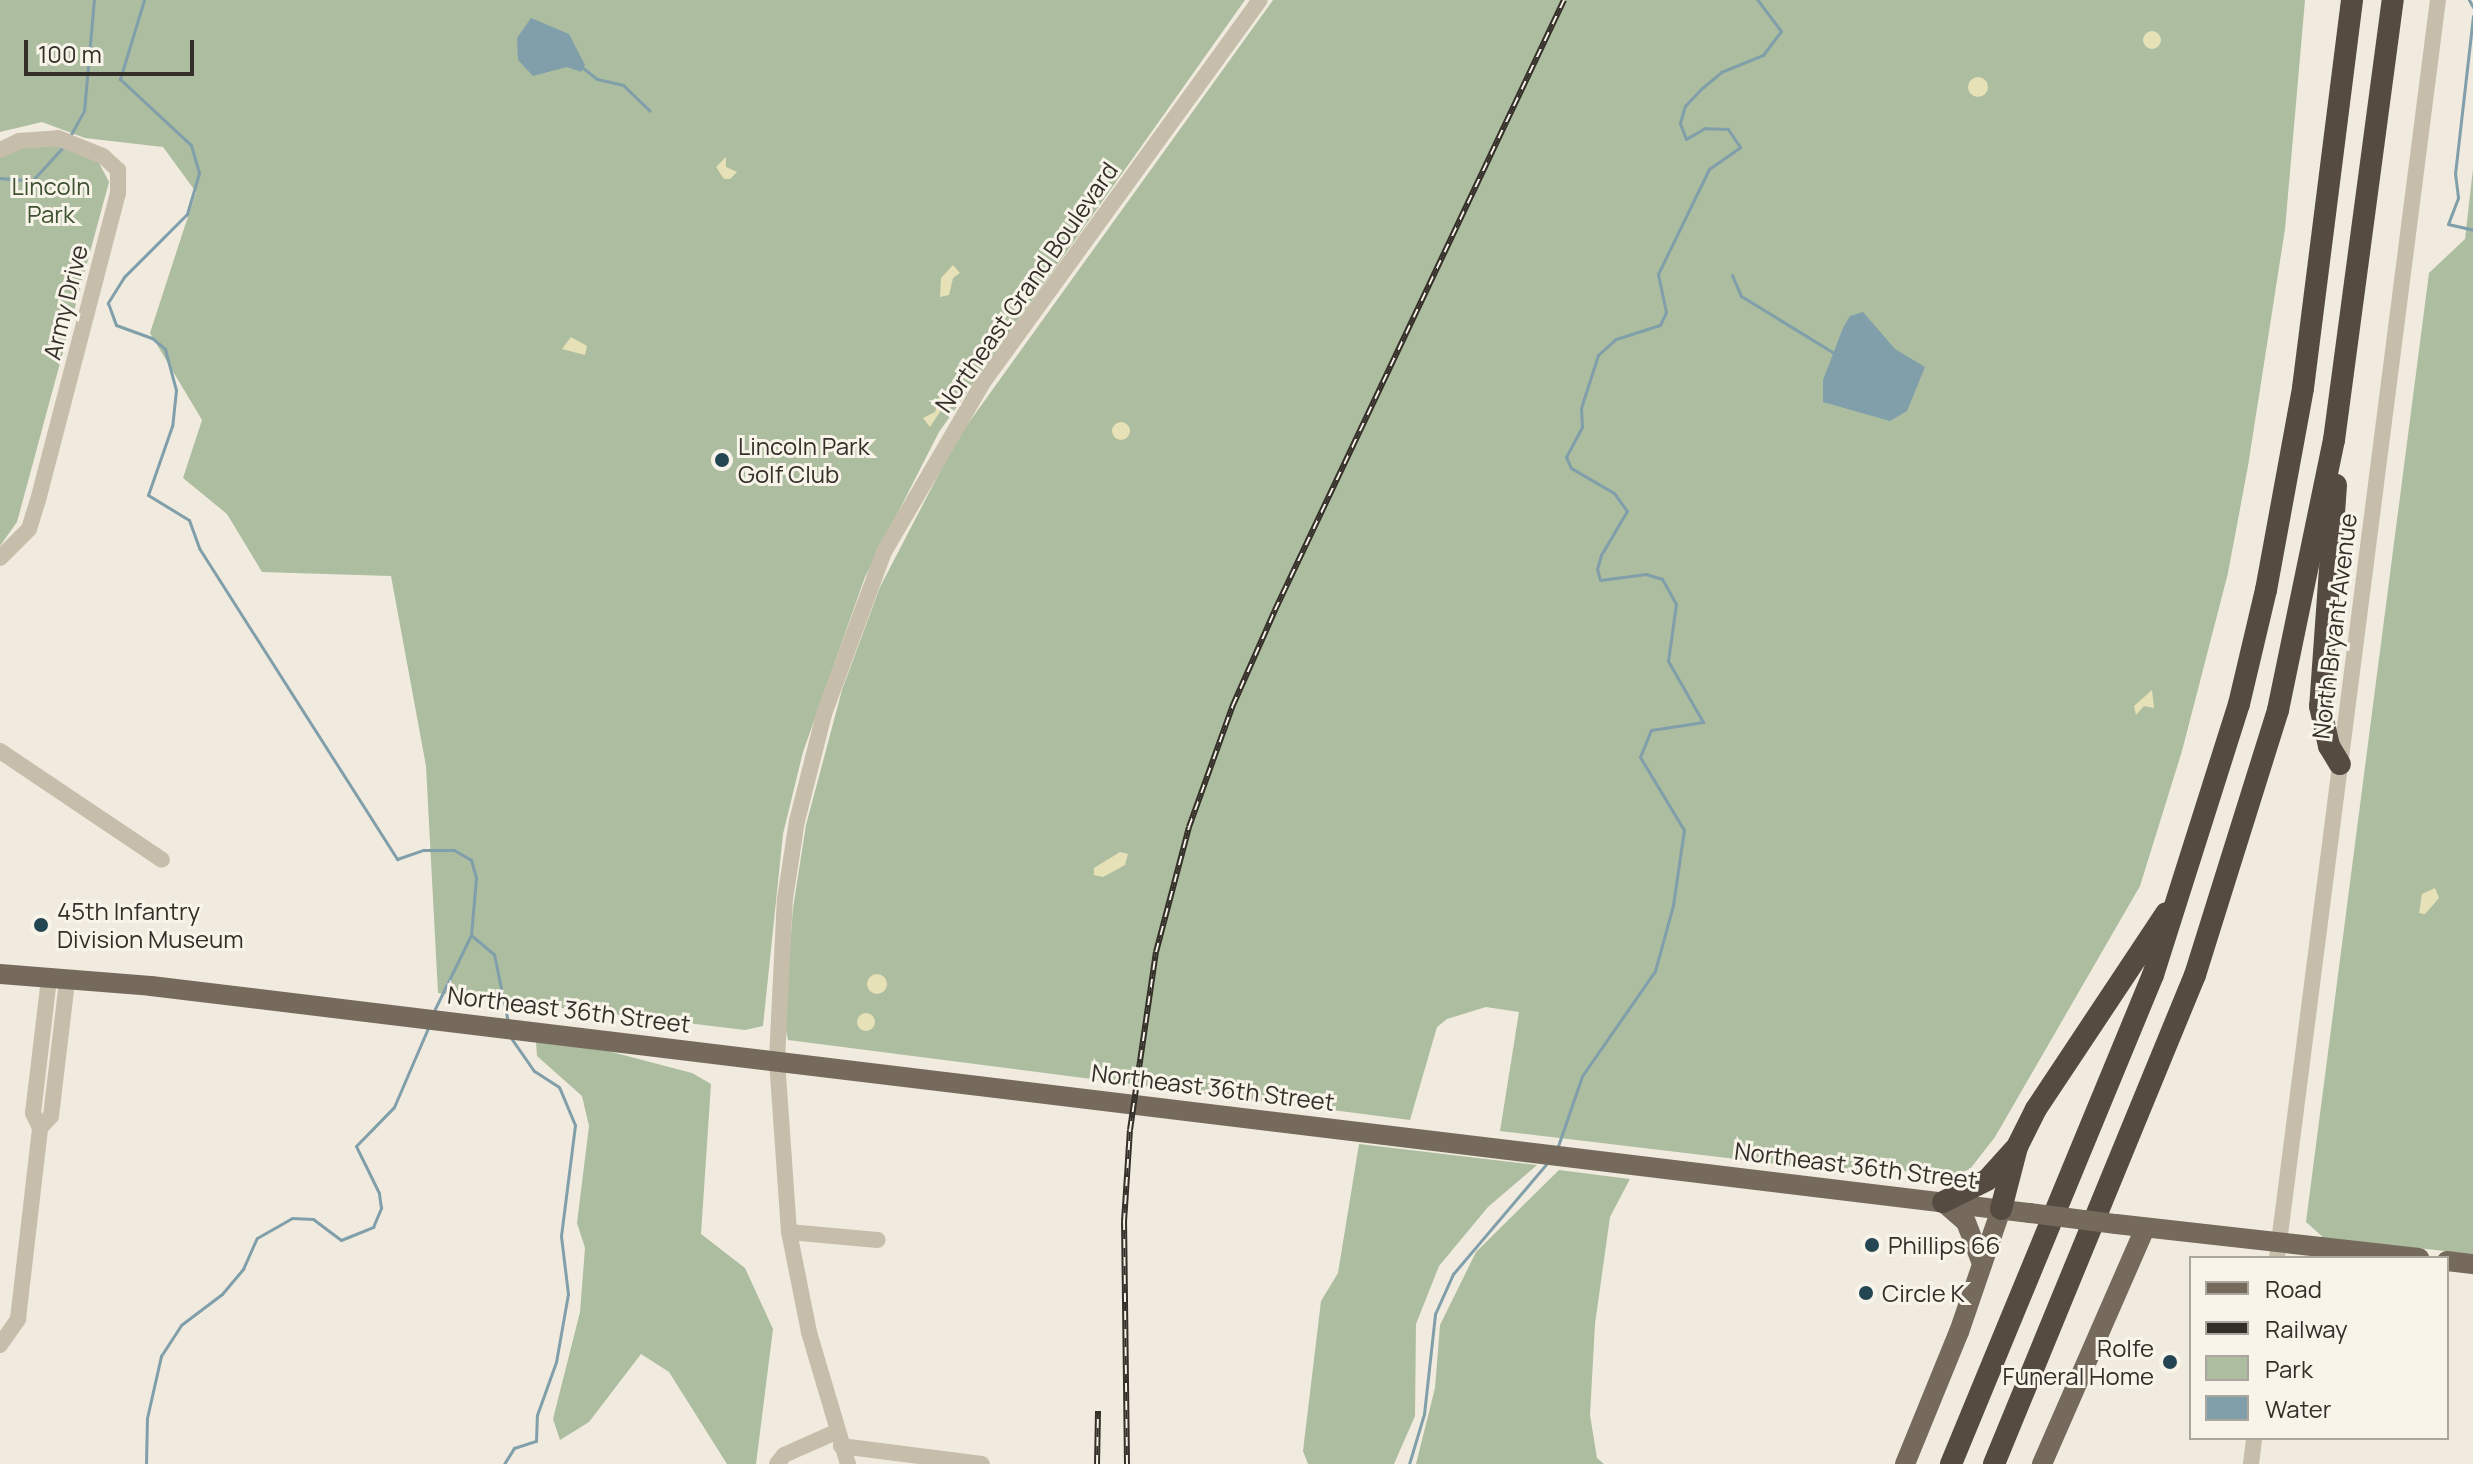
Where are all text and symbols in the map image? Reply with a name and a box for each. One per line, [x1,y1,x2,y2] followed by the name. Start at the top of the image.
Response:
[28,24,198,74] scale bar
[38,37,102,70] text: 100 m
[929,156,1123,418] street label: Northeast Grand Boulevard
[11,172,91,228] park label: Lincoln Park
[37,242,93,362] street label: Army Drive
[738,432,870,488] place label: Lincoln Park Golf Club
[713,451,731,469] marker: Lincoln Park Golf Club
[2306,511,2362,741] street label: North Bryant Avenue
[57,897,244,953] place label: 45th Infantry Division Museum
[32,916,50,934] marker: 45th Infantry Division Museum
[446,980,692,1038] street label: Northeast 36th Street
[1090,1058,1336,1116] street label: Northeast 36th Street
[1733,1136,1979,1194] street label: Northeast 36th Street
[1888,1231,2000,1259] place label: Phillips 66
[1863,1236,1881,1254] marker: Phillips 66
[2189,1256,2449,1440] legend
[2265,1272,2322,1305] text: Road
[1882,1279,1965,1307] place label: Circle K
[1857,1284,1875,1302] marker: Circle K
[2265,1312,2348,1345] text: Railway
[2003,1334,2154,1390] place label: Rolfe Funeral Home
[2265,1352,2313,1385] text: Park
[2161,1353,2179,1371] marker: Rolfe Funeral Home
[2265,1392,2332,1425] text: Water

